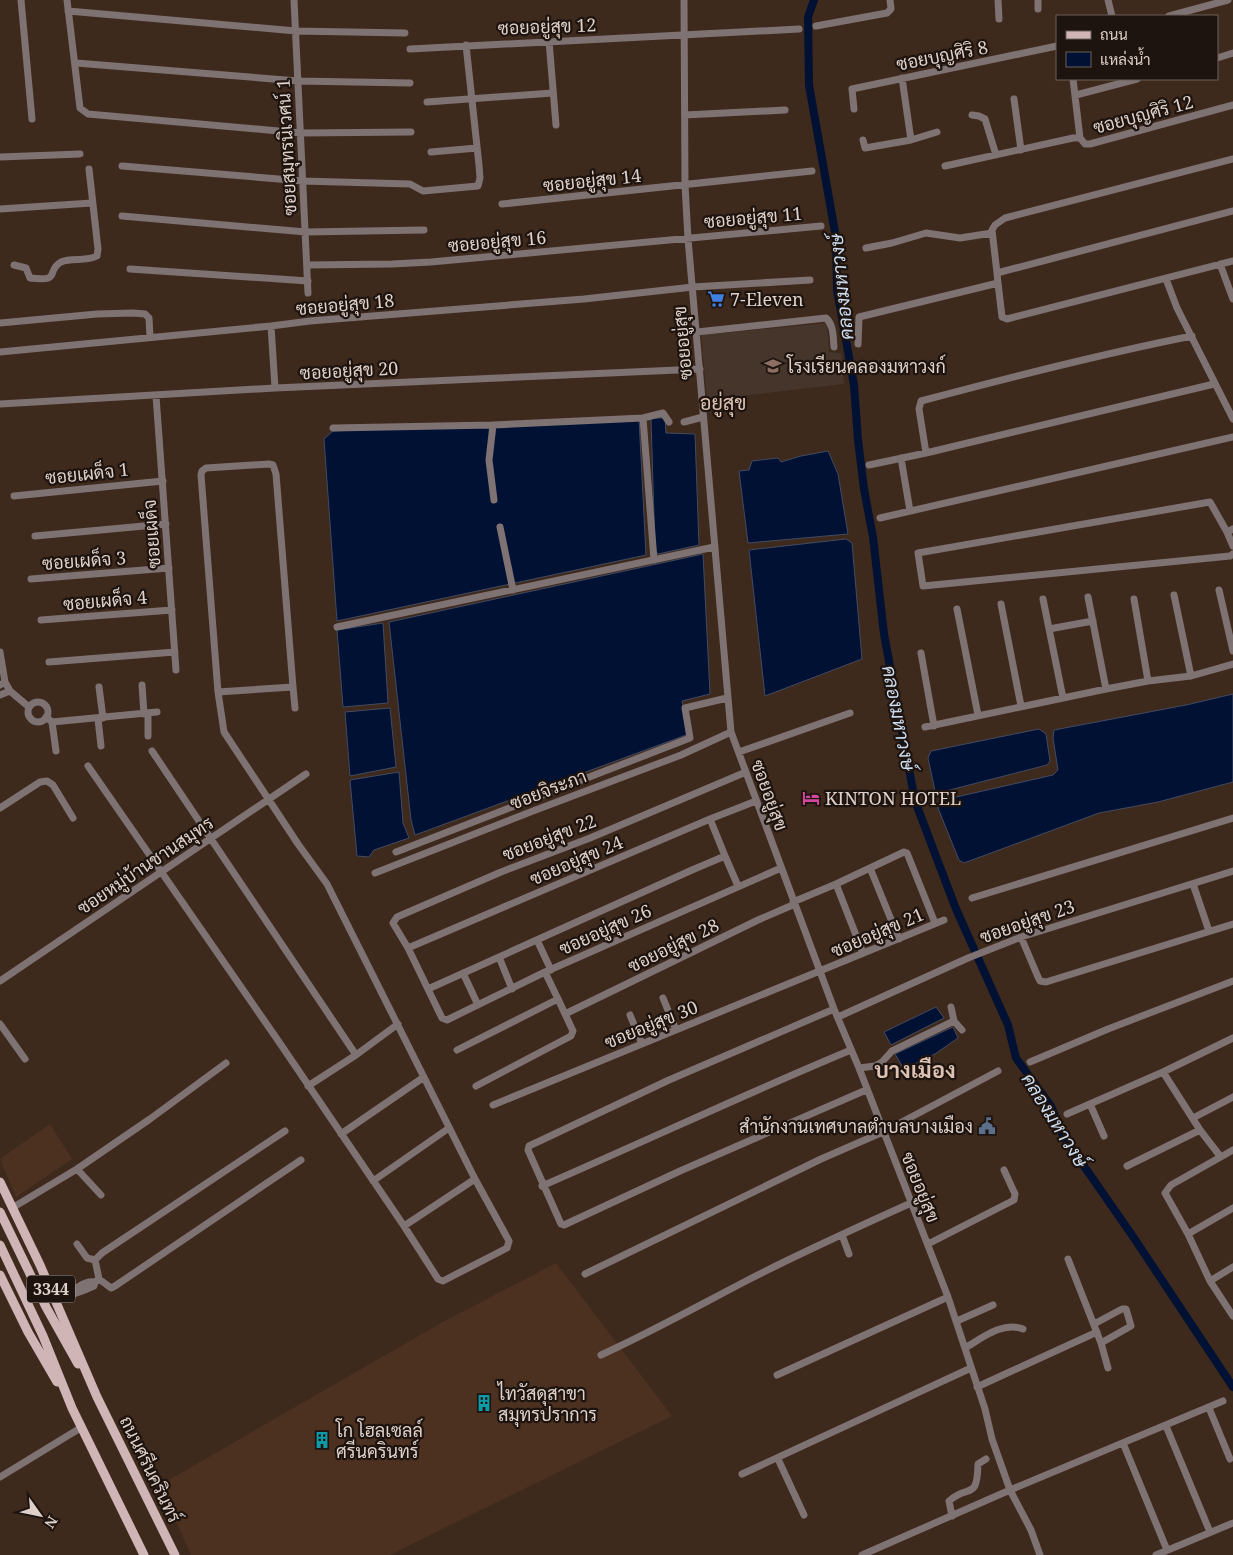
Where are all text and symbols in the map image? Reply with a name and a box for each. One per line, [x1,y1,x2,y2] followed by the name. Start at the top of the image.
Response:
[497,12,597,42] street label: ซอยอยู่สุข 12
[1056,15,1218,80] legend
[1100,24,1128,44] text: ถนน
[894,34,990,77] street label: ซอยบุญศิริ 8
[1100,47,1151,69] text: แหล่งน้ำ
[270,78,303,216] street label: ซอยสมุทรนิเวศน์ 1
[1090,89,1196,140] street label: ซอยบุญศิริ 12
[542,163,643,199] street label: ซอยอยู่สุข 14
[703,201,803,235] street label: ซอยอยู่สุข 11
[447,225,547,259] street label: ซอยอยู่สุข 16
[822,230,859,341] water label: คลองมหาวงษ์
[730,287,804,311] place label: 7-Eleven
[295,288,395,322] street label: ซอยอยู่สุข 18
[706,289,726,309] supermarket icon: 7-Eleven
[667,305,699,381] street label: ซอยอยู่สุข
[786,354,946,378] place label: โรงเรียนคลองมหาวงก์
[299,355,399,387] street label: ซอยอยู่สุข 20
[763,356,783,376] school or university icon: โรงเรียนคลองมหาวงก์
[700,389,746,418] district label: อยู่สุข
[44,456,130,489] street label: ซอยเผด็จ 1
[136,499,165,570] street label: ซอยเผด็จ
[41,544,127,575] street label: ซอยเผด็จ 3
[62,583,148,616] street label: ซอยเผด็จ 4
[876,663,922,775] water label: คลองมหาวงษ์
[744,756,794,835] street label: ซอยอยู่สุข
[506,763,590,815] street label: ซอยจิระภา
[825,786,961,810] place label: KINTON HOTEL
[801,788,821,808] hotel icon: KINTON HOTEL
[499,808,600,868] street label: ซอยอยู่สุข 22
[72,810,219,921] street label: ซอยหมู่บ้านชานสมุทร
[526,830,627,892] street label: ซอยอยู่สุข 24
[976,894,1078,950] street label: ซอยอยู่สุข 23
[555,898,656,962] street label: ซอยอยู่สุข 26
[827,902,928,964] street label: ซอยอยู่สุข 21
[623,913,724,979] street label: ซอยอยู่สุข 28
[601,994,702,1055] street label: ซอยอยู่สุข 30
[874,1054,956,1084] district label: บางเมือง
[1016,1068,1096,1174] water label: คลองมหาวงษ์
[739,1114,973,1138] place label: สำนักงานเทศบาลตำบลบางเมือง
[977,1116,997,1136] public building icon: สำนักงานเทศบาลตำบลบางเมือง
[894,1148,946,1227] street label: ซอยอยู่สุข
[27,1276,75,1302] road number: 3344
[496,1381,597,1427] place label: ไทวัสดุสาขา สมุทรปราการ
[474,1393,494,1413] building icon: ไทวัสดุสาขา สมุทรปราการ
[115,1412,187,1527] street label: ถนนศรีนครินทร์
[335,1418,423,1463] place label: โก โฮลเซลล์ ศรีนครินทร์
[312,1430,332,1450] building icon: โก โฮลเซลล์ ศรีนครินทร์
[15,1490,65,1540] north arrow
[40,1513,62,1532] text: N

